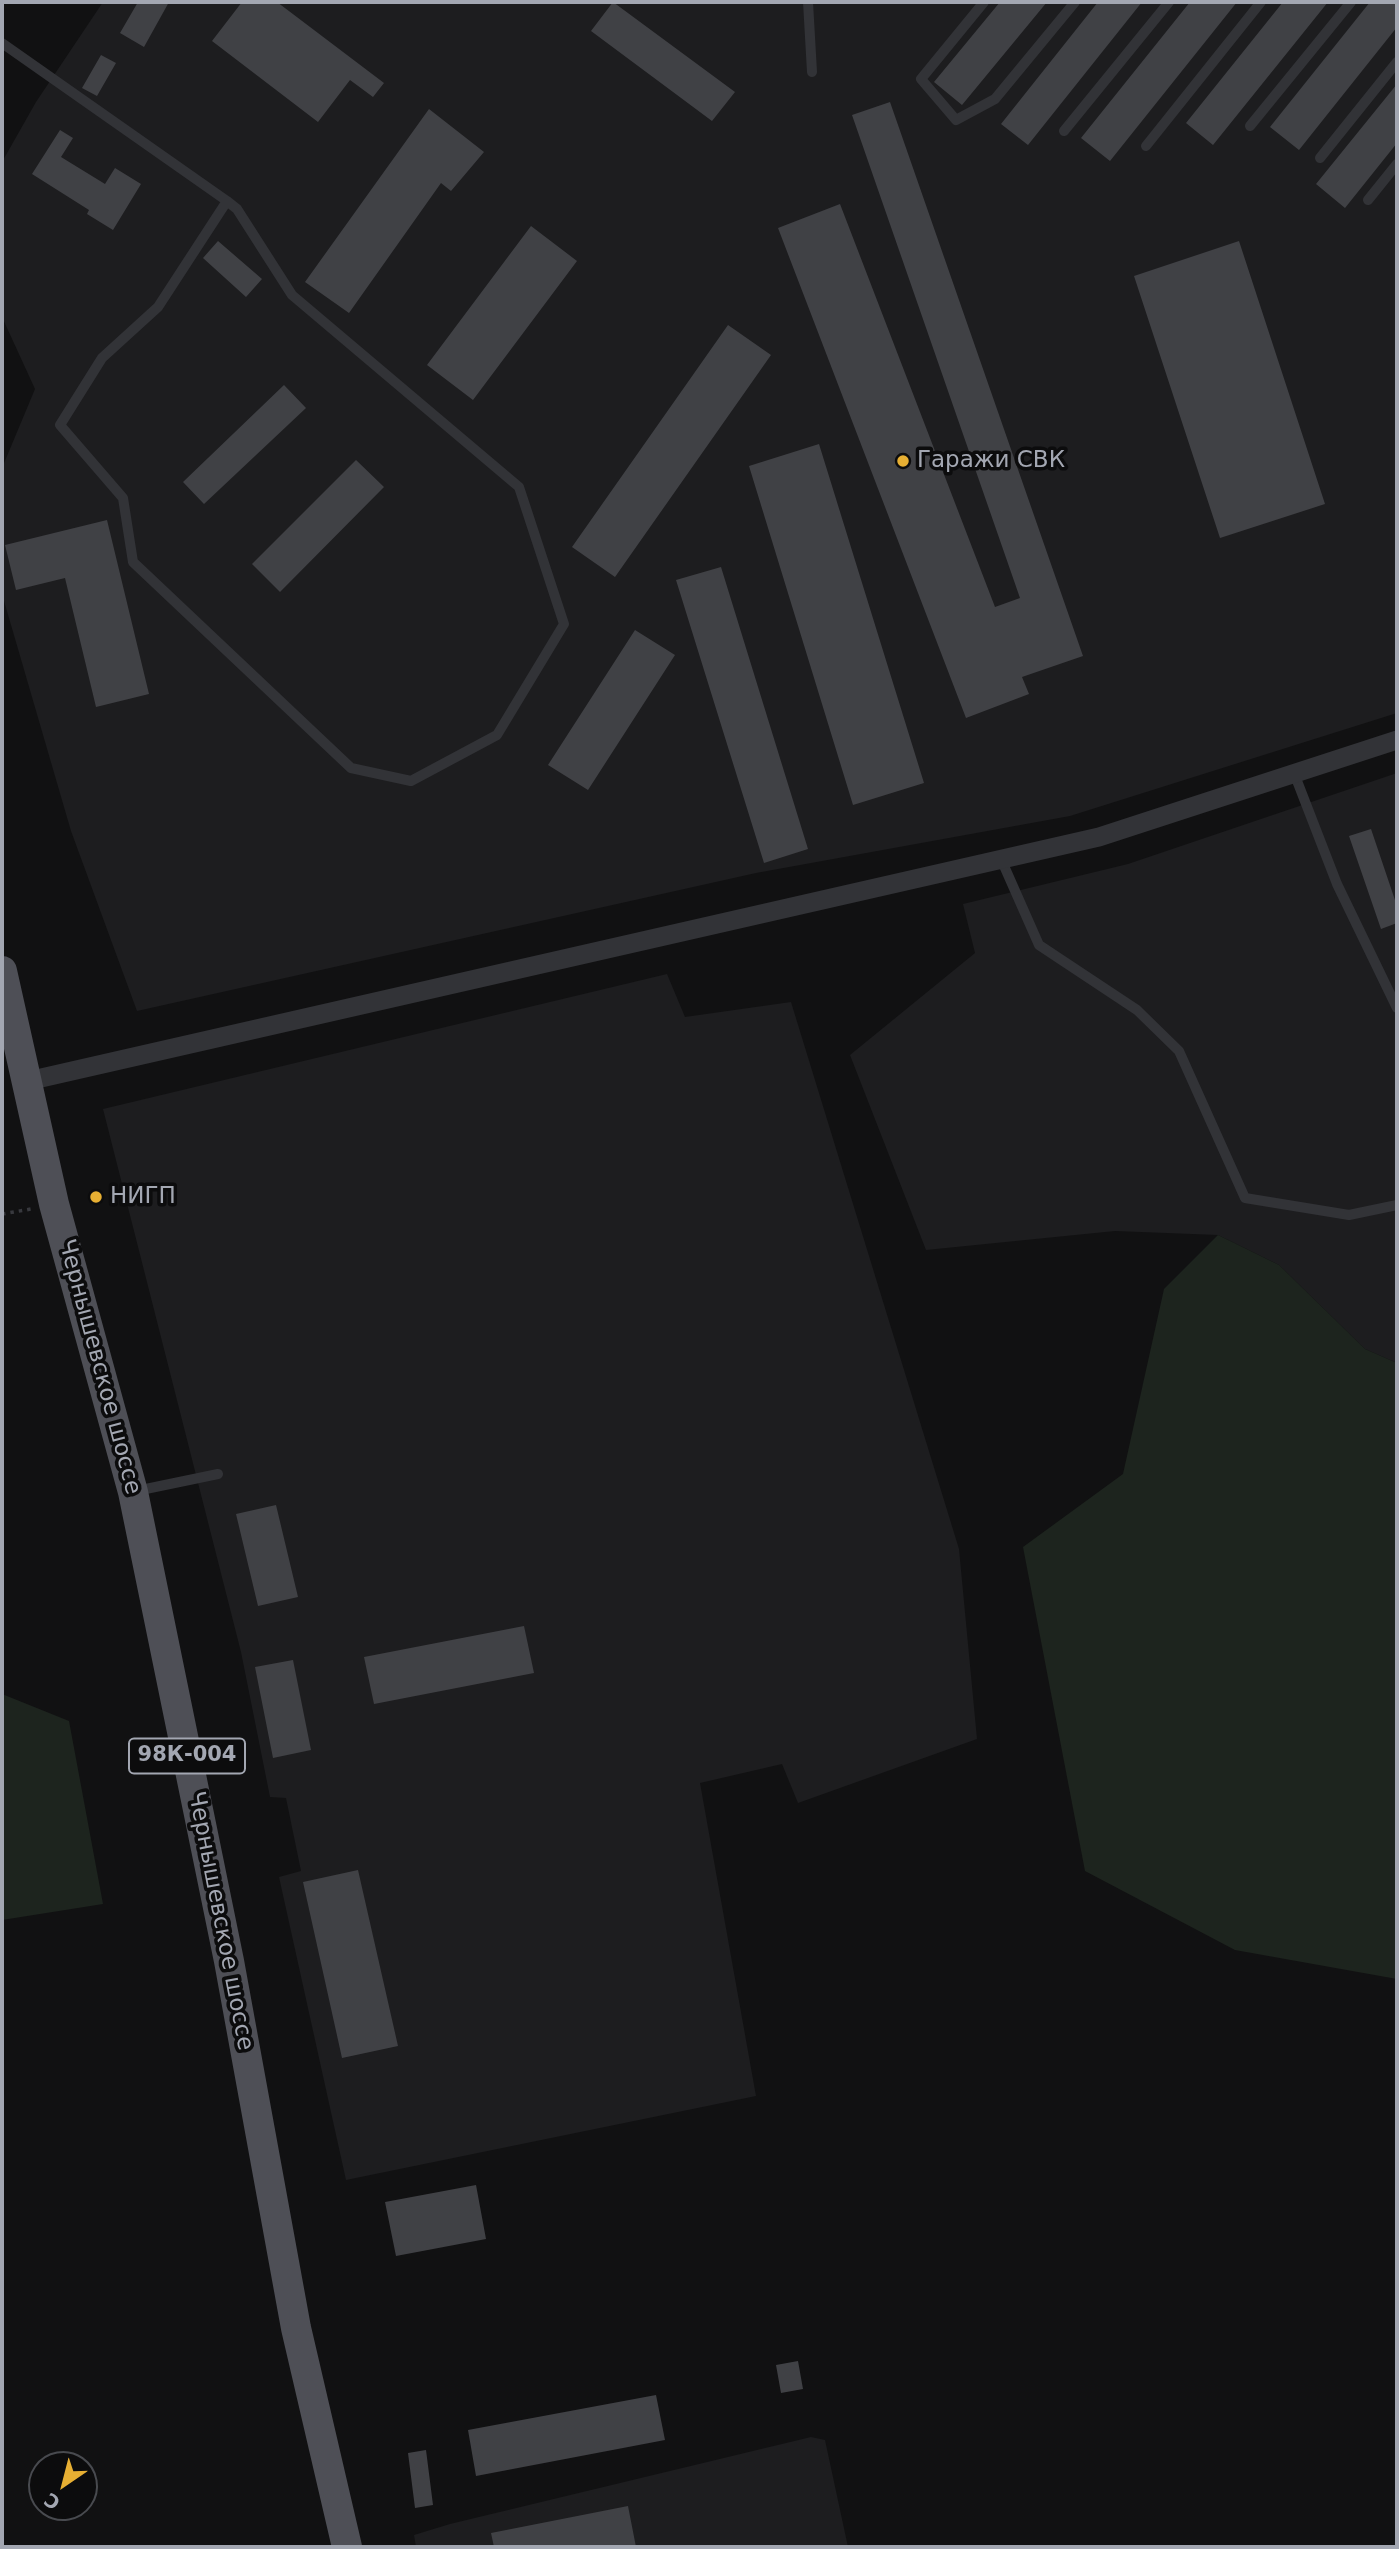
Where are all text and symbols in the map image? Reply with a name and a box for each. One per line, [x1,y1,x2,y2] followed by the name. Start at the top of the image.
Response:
[917,447,1065,475] place label: Гаражи СВК
[895,453,911,469] marker: Гаражи СВК
[110,1183,176,1211] place label: НИГП
[88,1189,104,1205] marker: НИГП
[52,1236,146,1498] street label: Чернышевское шоссе
[129,1738,245,1774] road number: 98К-004
[181,1789,259,2053] street label: Чернышевское шоссе
[28,2451,98,2521] north arrow
[40,2489,64,2515] text: С

